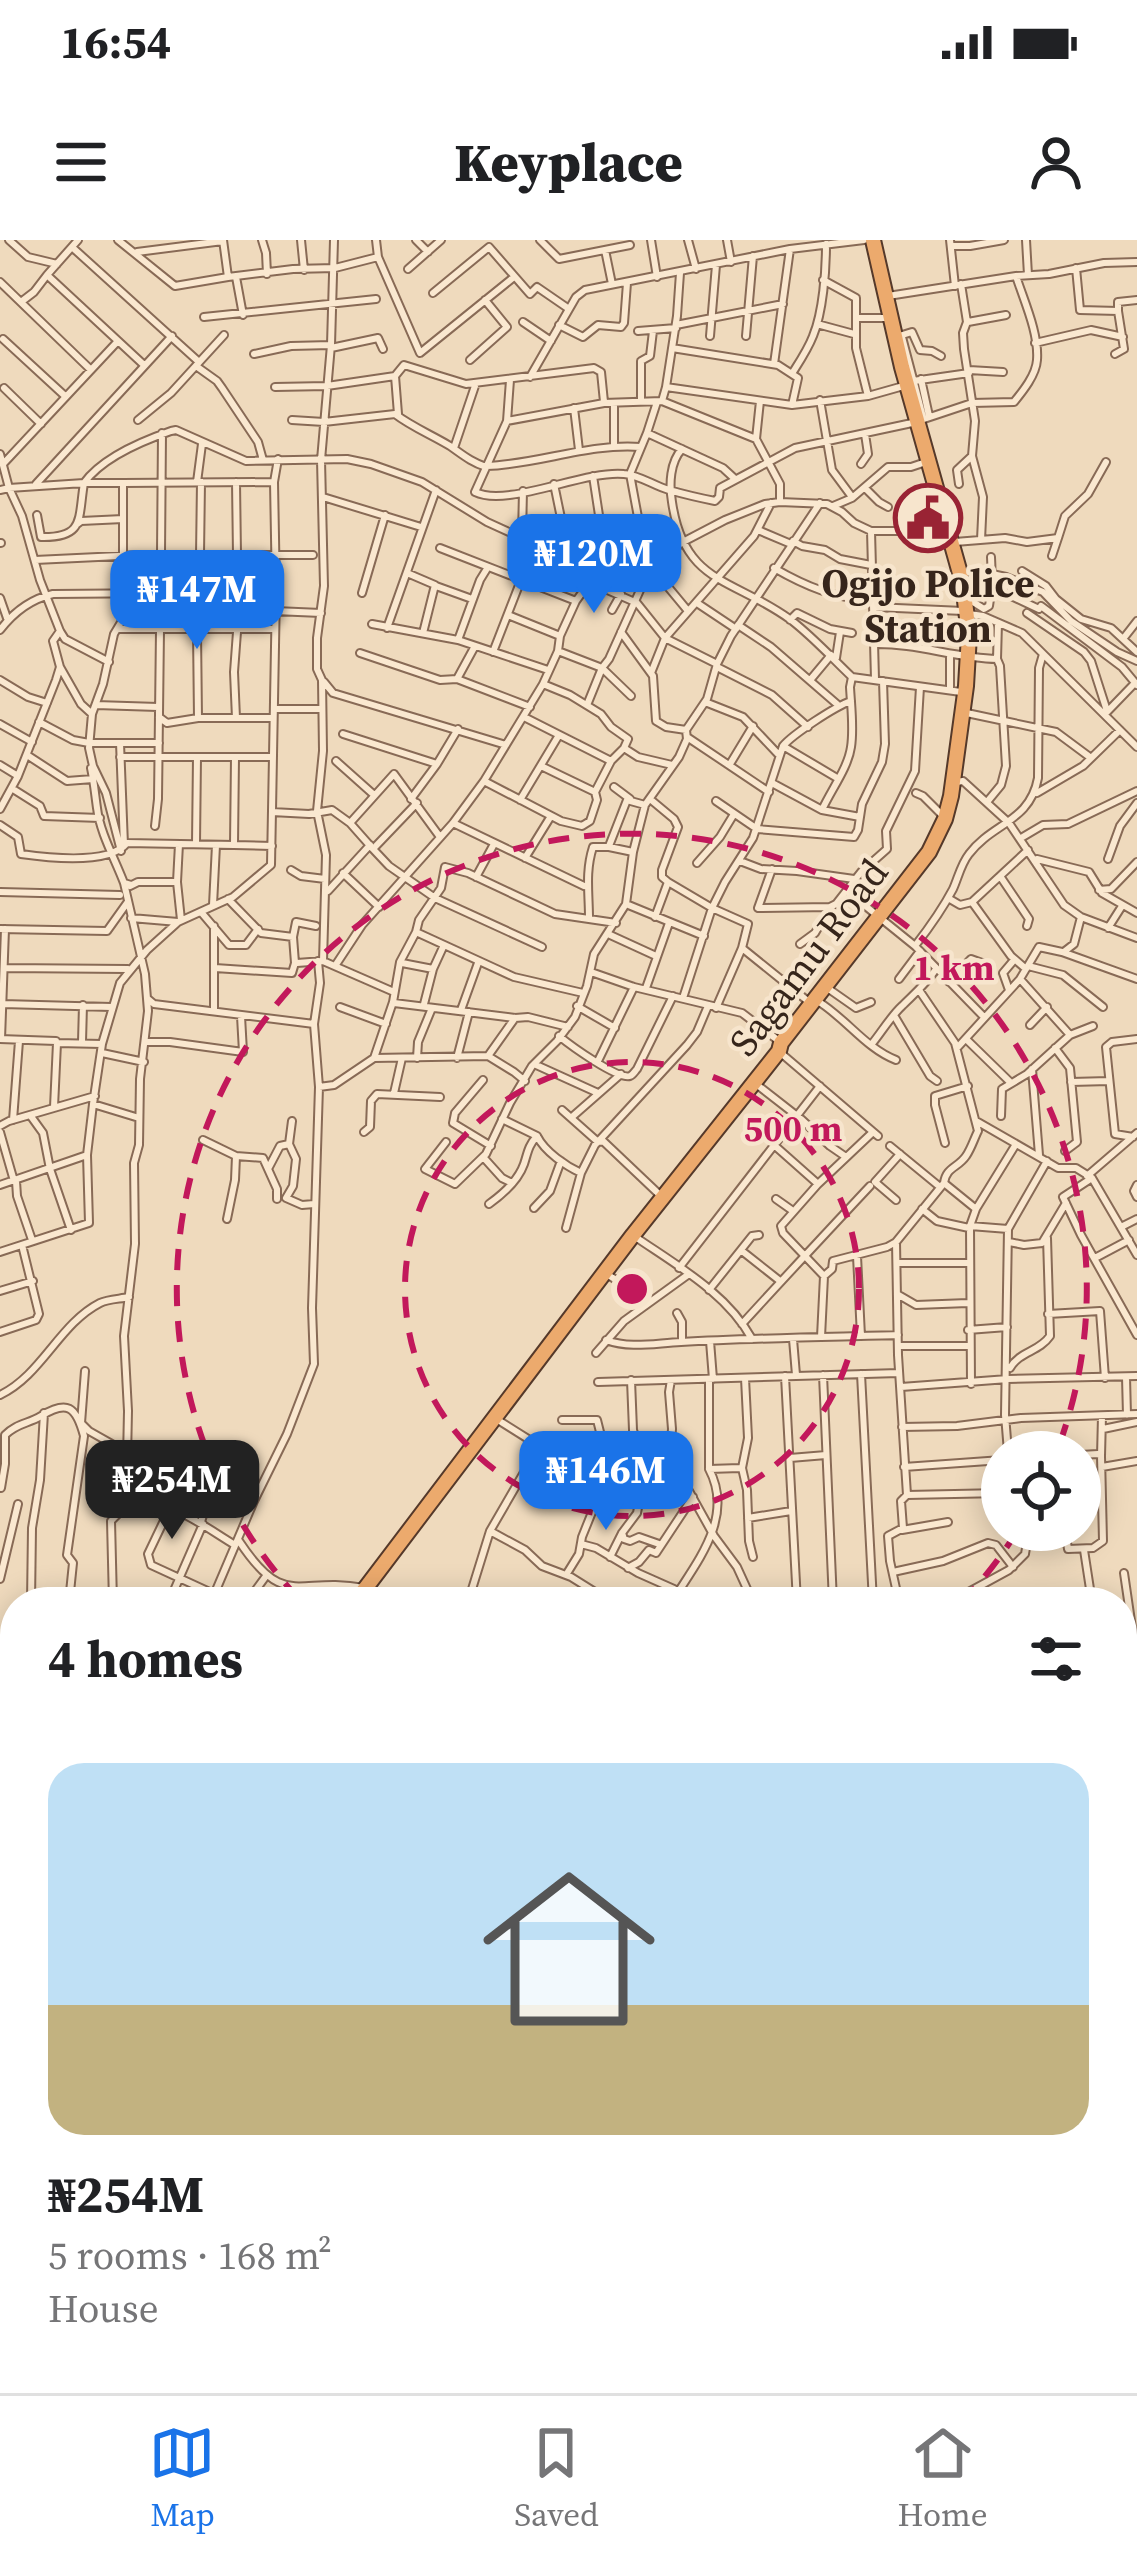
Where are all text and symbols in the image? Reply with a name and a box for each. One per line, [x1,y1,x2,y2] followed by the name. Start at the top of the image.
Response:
[60,11,171,73] text: 16:54
[454,125,683,199] text: Keyplace
[48,129,114,195] icon: menu
[1023,129,1089,195] icon: person
[893,483,963,553] public building icon: Ogijo Police Station
[510,514,678,616] pin: ₦120M
[534,526,654,579] text: ₦120M
[113,550,281,652] pin: ₦147M
[821,557,1035,655] place label: Ogijo Police Station
[137,562,257,615] text: ₦147M
[717,848,900,1067] street label: Sagamu Road
[913,943,995,992] text: 1 km
[744,1104,842,1153] text: 500 m
[611,1268,653,1310] centre of rings
[522,1431,690,1533] pin: ₦146M
[981,1431,1101,1551] map controls
[981,1431,1101,1551] button: locate
[88,1440,256,1542] pin: ₦254M
[546,1443,666,1496] text: ₦146M
[112,1452,232,1505] text: ₦254M
[48,1624,243,1694] text: 4 homes
[1023,1626,1089,1692] icon: filters
[461,1841,677,2057] icon: home
[48,2159,204,2229] text: ₦254M
[48,2229,332,2282] text: 5 rooms · 168 m²
[48,2282,159,2335] text: House
[149,2420,215,2537] tab: Map
[514,2420,599,2537] tab: Saved
[898,2420,988,2537] tab: Home

